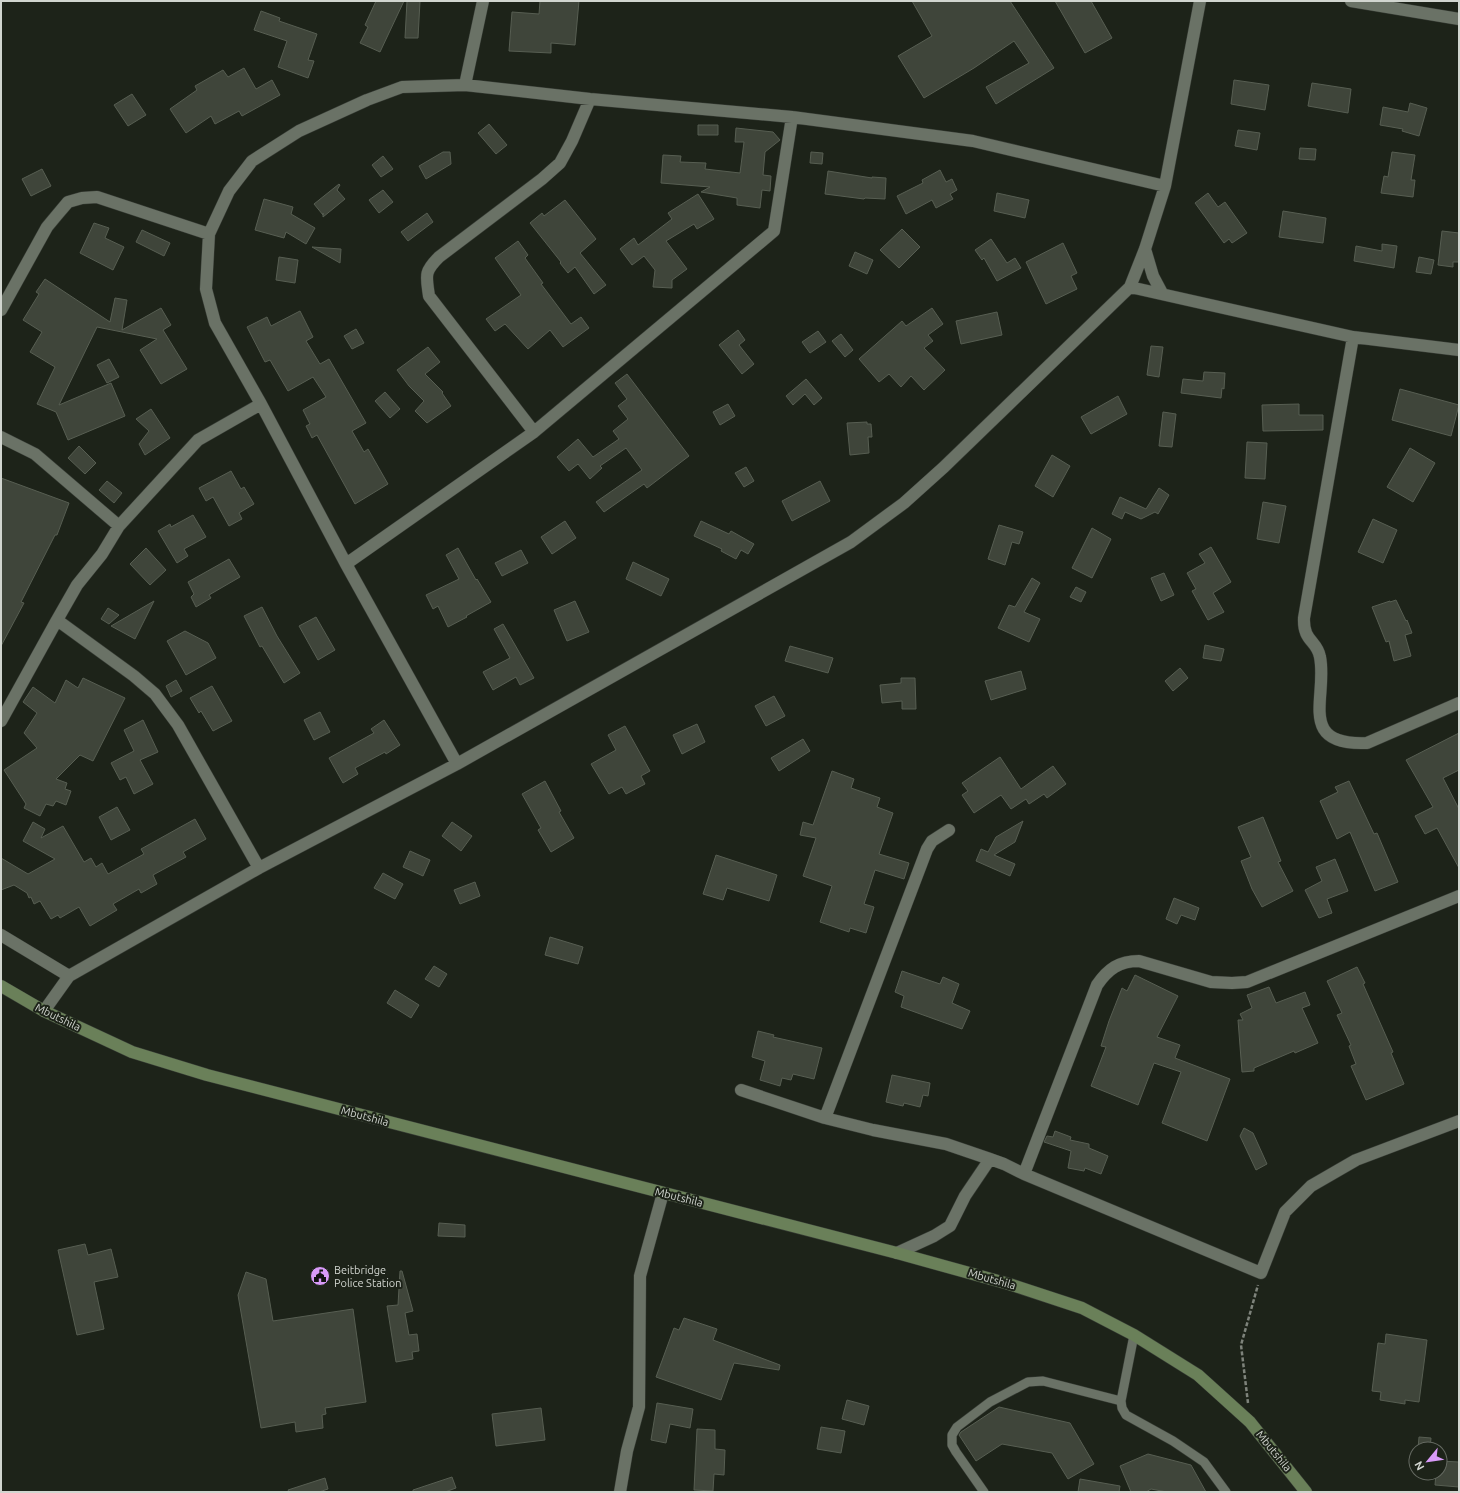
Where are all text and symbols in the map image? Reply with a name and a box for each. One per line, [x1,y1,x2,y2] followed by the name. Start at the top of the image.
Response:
[33,1001,83,1033] street label: Mbutshila
[340,1104,390,1128] street label: Mbutshila
[654,1185,704,1209] street label: Mbutshila
[334,1264,402,1289] place label: Beitbridge Police Station
[309,1265,331,1287] public building icon: Beitbridge Police Station
[967,1266,1017,1292] street label: Mbutshila
[1254,1428,1294,1474] street label: Mbutshila
[1408,1441,1448,1481] north arrow
[1412,1459,1426,1472] text: N

